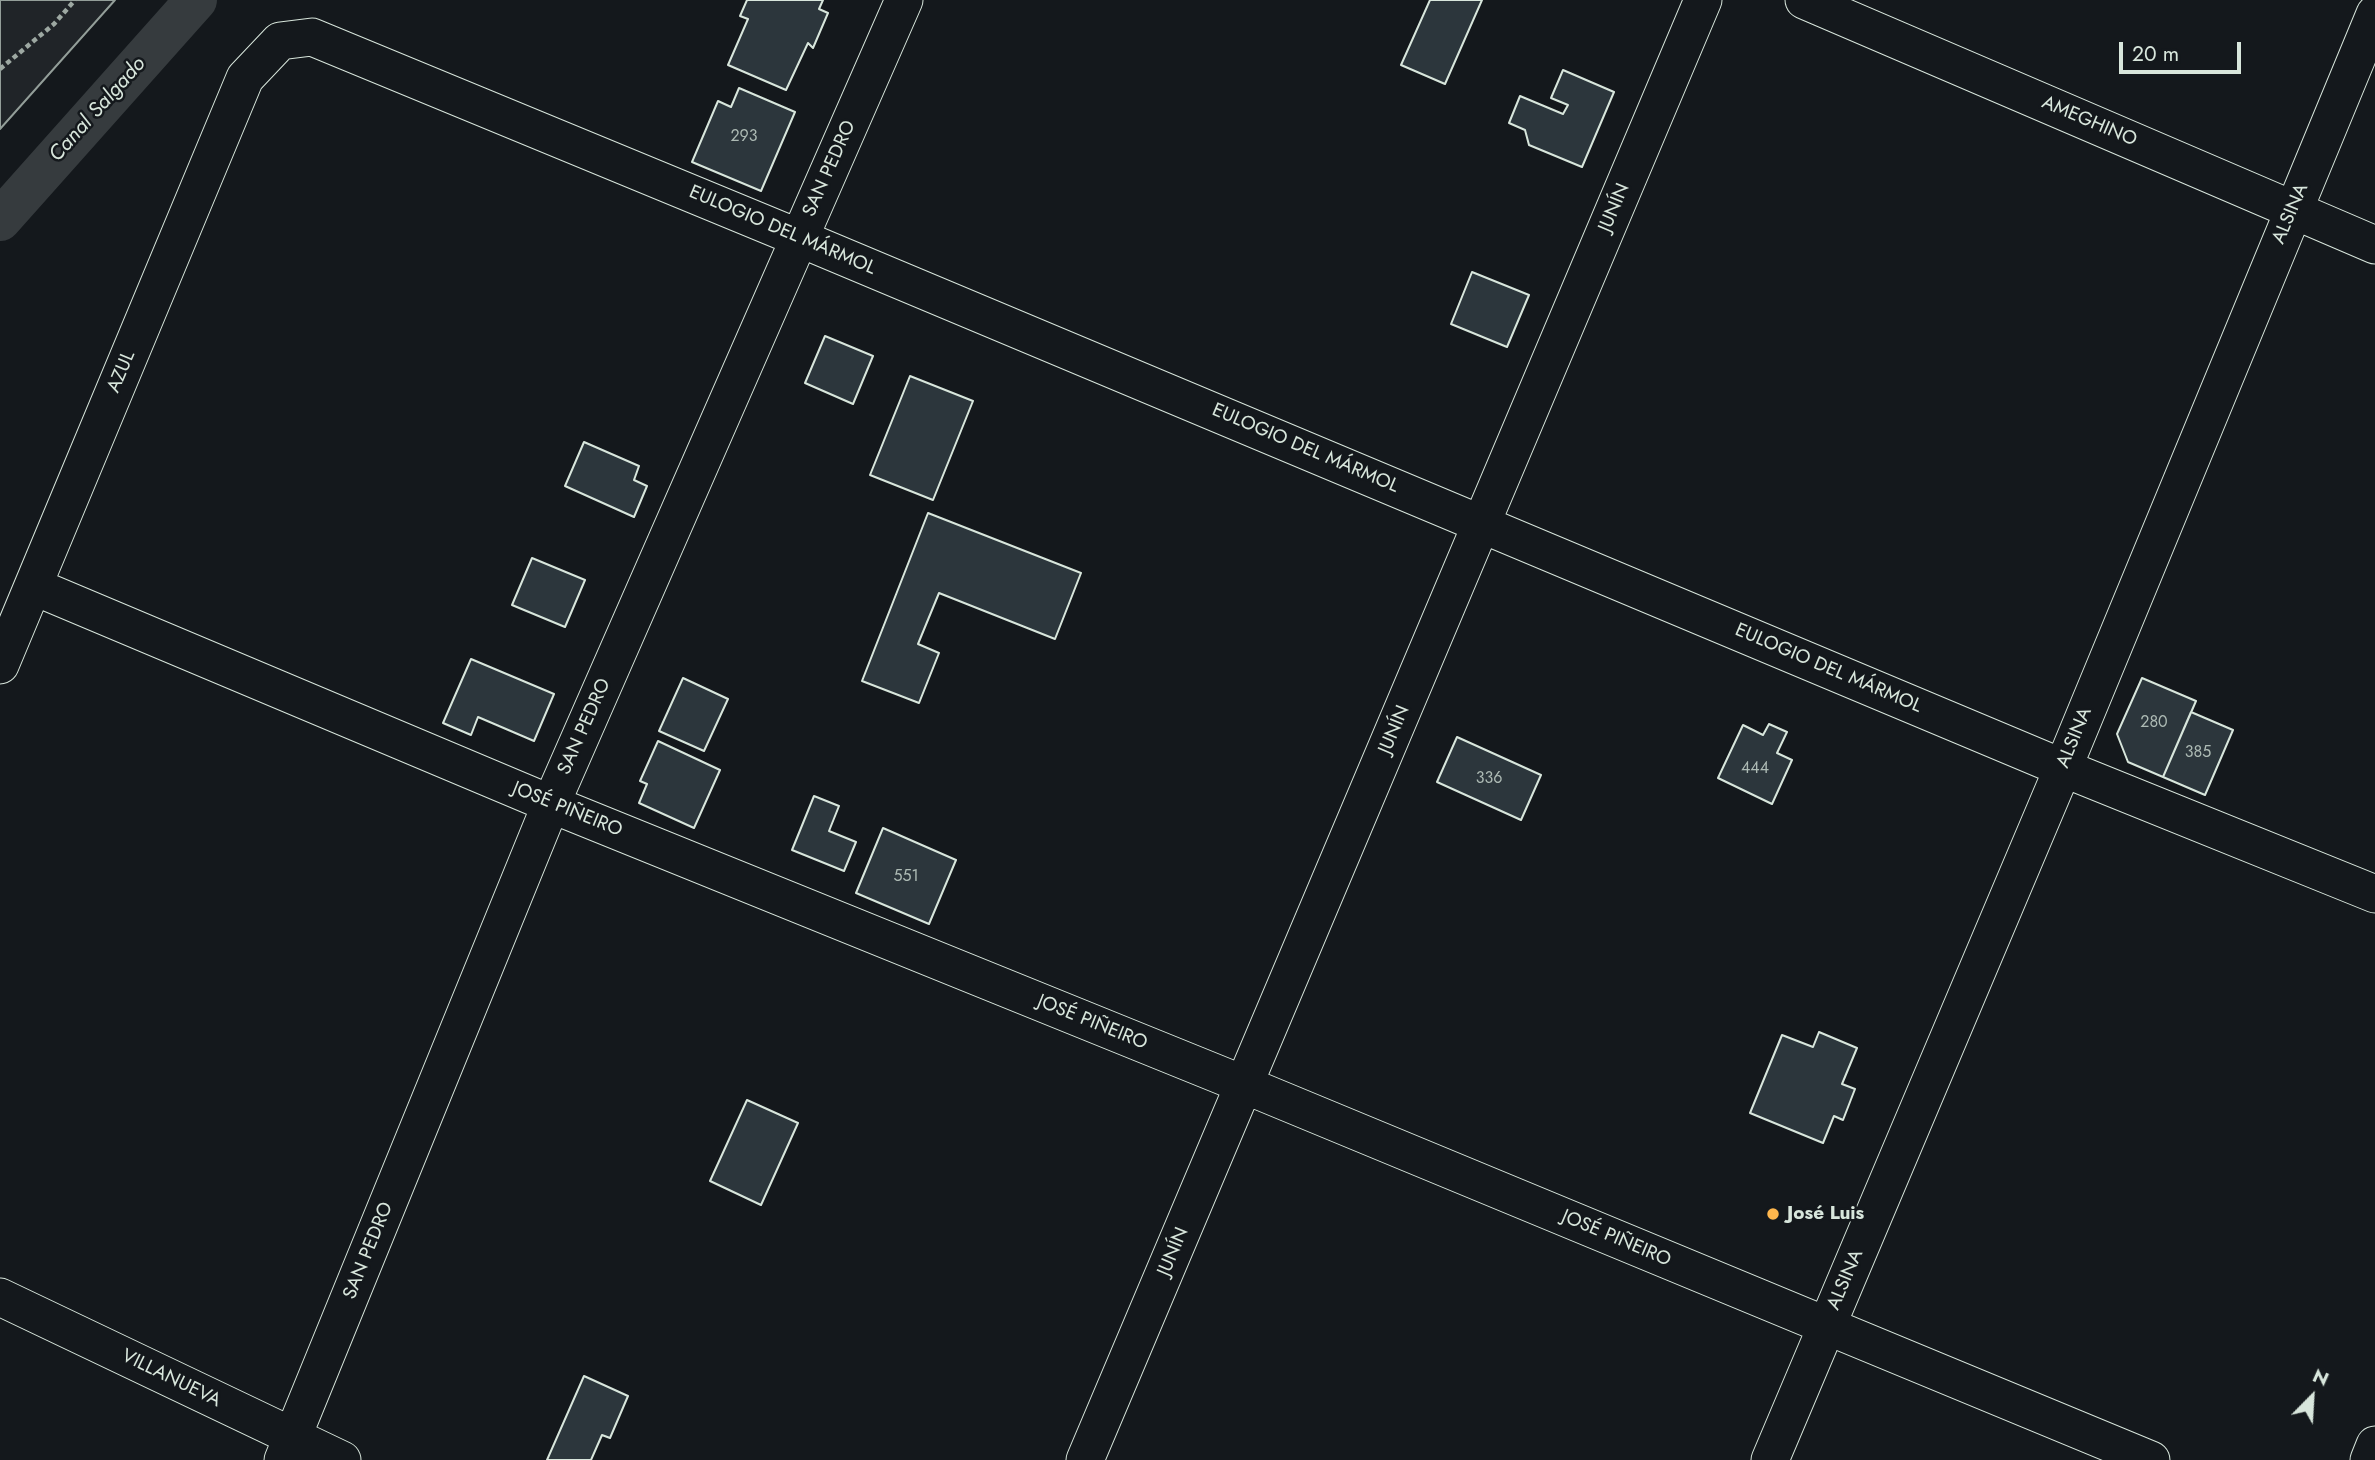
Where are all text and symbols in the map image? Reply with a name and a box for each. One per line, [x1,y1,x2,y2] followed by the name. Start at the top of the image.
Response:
[2123,28,2246,72] scale bar
[2132,39,2179,69] text: 20 m
[44,52,152,168] water label: Canal Salgado
[2038,92,2140,152] street label: AMEGHINO
[799,117,861,221] street label: SAN PEDRO
[730,127,758,147] house number: 293
[1595,180,1635,236] street label: JUNÍN
[2268,180,2314,248] street label: ALSINA
[685,181,879,281] street label: EULOGIO DEL MÁRMOL
[103,348,141,396] street label: AZUL
[1208,399,1402,499] street label: EULOGIO DEL MÁRMOL
[1731,619,1925,719] street label: EULOGIO DEL MÁRMOL
[554,675,616,779] street label: SAN PEDRO
[1375,702,1415,758] street label: JUNÍN
[2053,704,2097,772] street label: ALSINA
[2140,713,2168,733] house number: 280
[2185,743,2211,763] house number: 385
[1741,759,1769,779] house number: 444
[1476,769,1502,789] house number: 336
[509,778,625,842] street label: JOSÉ PIÑEIRO
[893,867,919,887] house number: 551
[1034,991,1150,1055] street label: JOSÉ PIÑEIRO
[339,1199,399,1303] street label: SAN PEDRO
[1787,1203,1864,1225] place label: José Luis
[1558,1206,1674,1272] street label: JOSÉ PIÑEIRO
[1765,1206,1781,1222] marker: José Luis
[1154,1224,1194,1280] street label: JUNÍN
[1823,1246,1869,1314] street label: ALSINA
[118,1345,224,1413] street label: VILLANUEVA
[2277,1362,2347,1432] north arrow
[2308,1362,2333,1393] text: N

